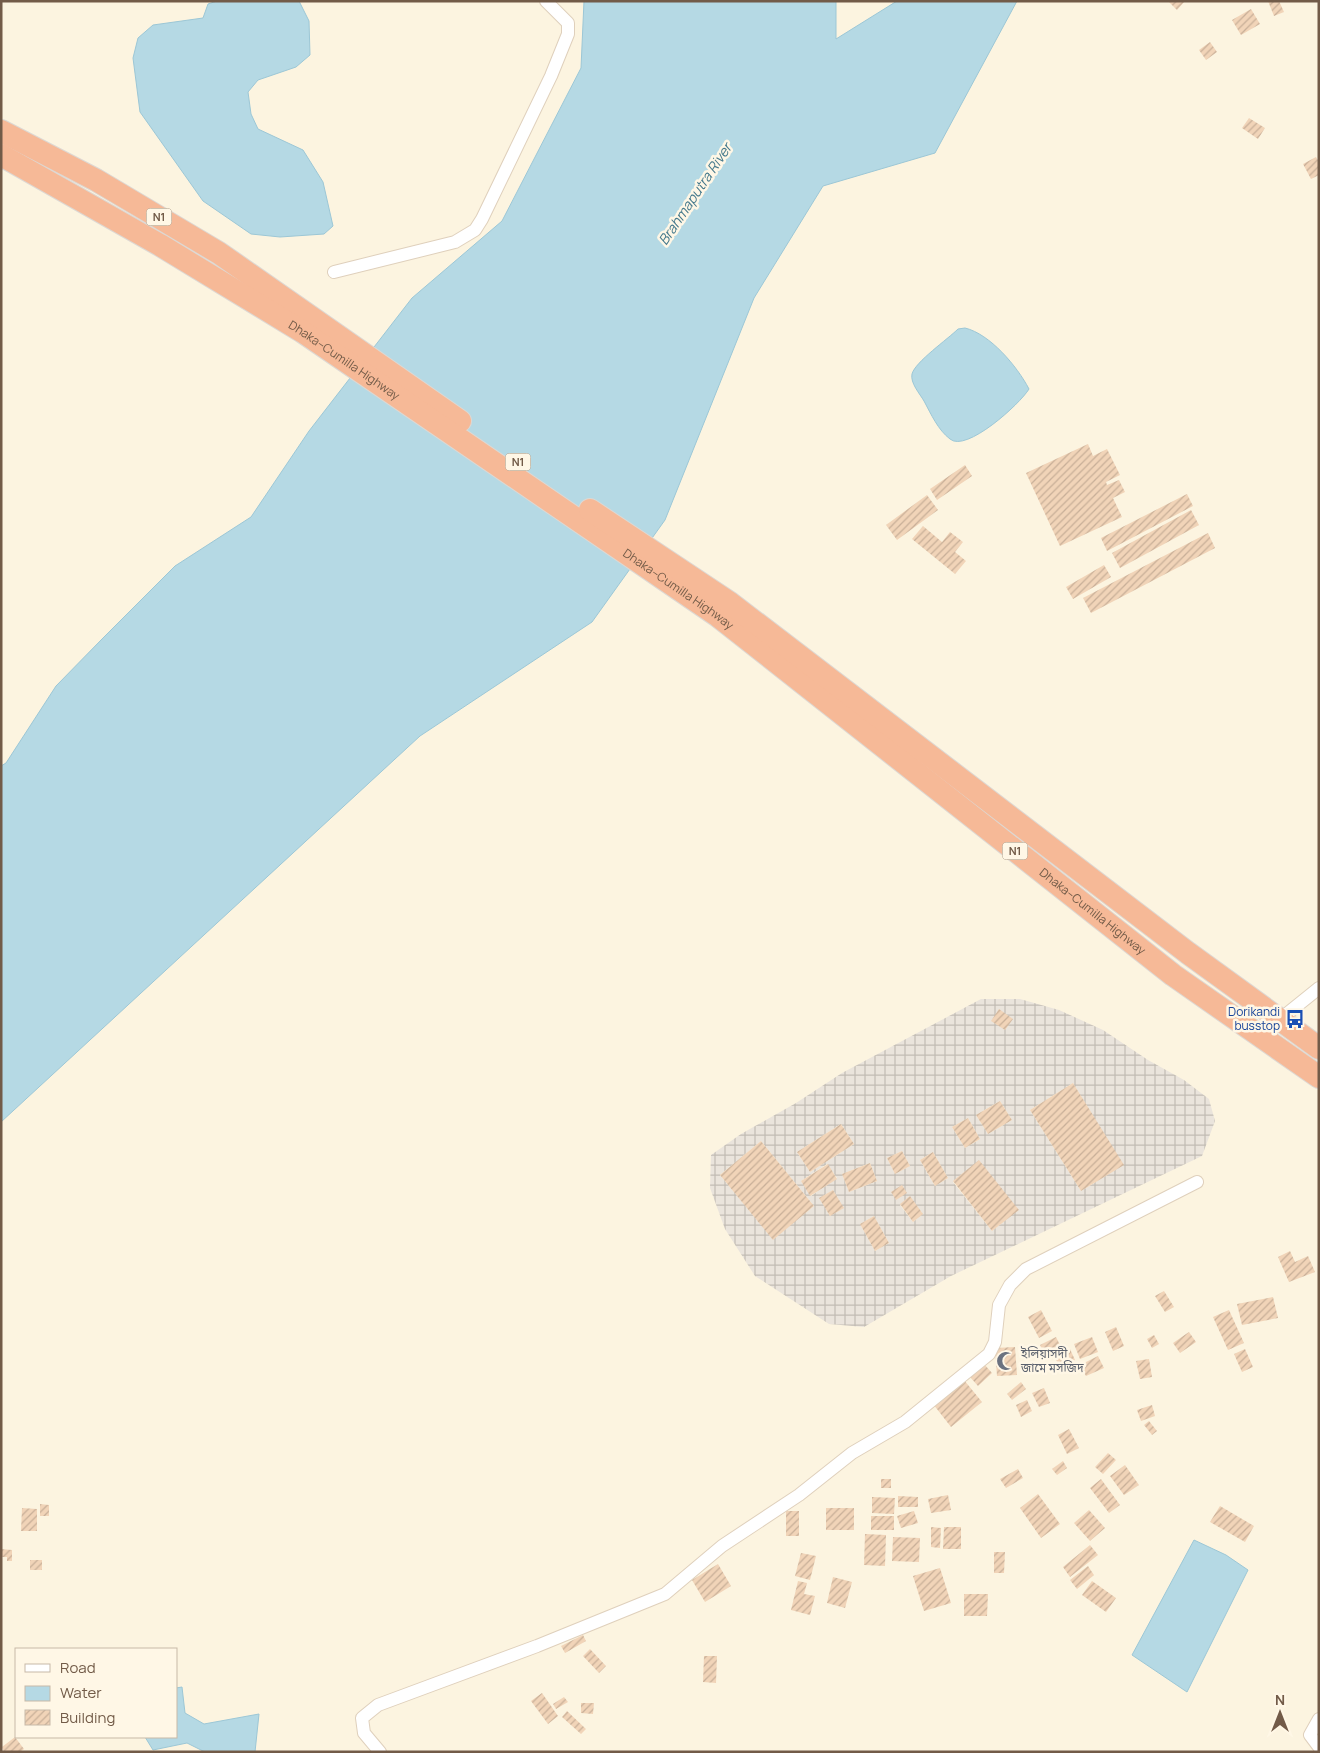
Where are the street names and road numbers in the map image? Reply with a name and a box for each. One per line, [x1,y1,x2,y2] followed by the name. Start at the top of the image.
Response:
[146,208,172,226] road number: N1
[285,316,404,404] street label: Dhaka–Cumilla Highway
[506,454,530,471] road number: N1
[620,544,738,634] street label: Dhaka–Cumilla Highway
[1002,842,1028,859] road number: N1
[1036,864,1150,959] street label: Dhaka–Cumilla Highway

